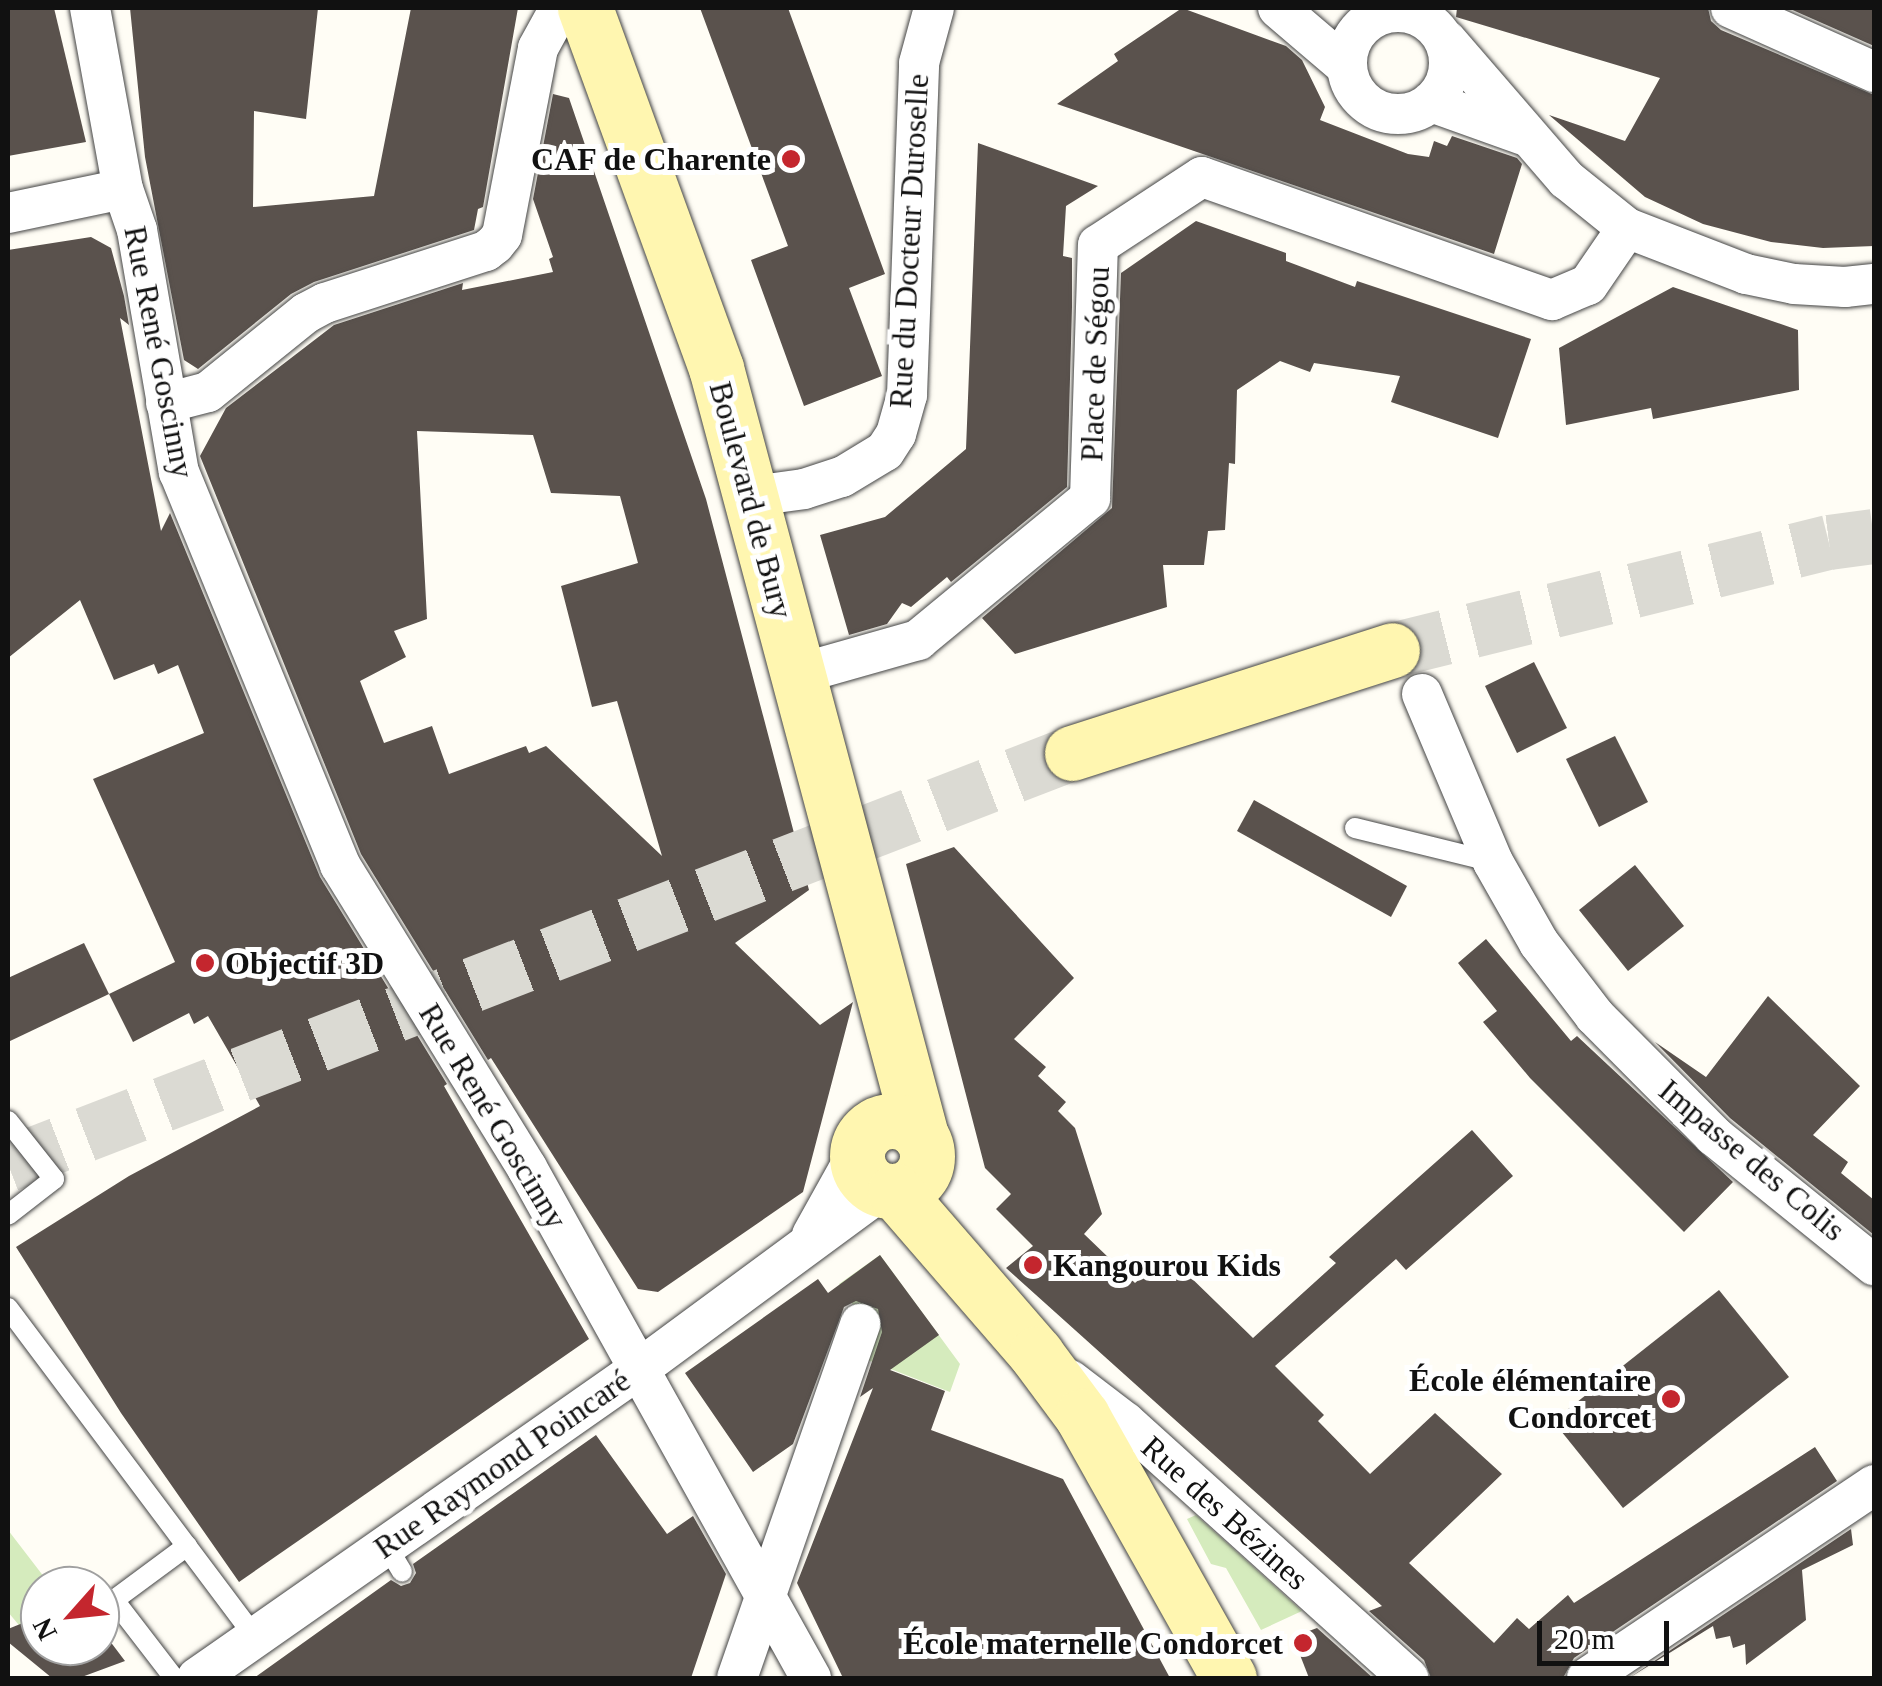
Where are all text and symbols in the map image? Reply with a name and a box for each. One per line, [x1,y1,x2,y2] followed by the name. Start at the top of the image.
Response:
[881,73,937,409] street label: Rue du Docteur Duroselle
[530,140,771,178] place label: CAF de Charente
[780,148,802,170] marker: CAF de Charente
[116,223,202,481] street label: Rue René Goscinny
[1072,266,1118,462] street label: Place de Ségou
[701,377,801,623] street label: Boulevard de Bury
[225,944,384,982] place label: Objectif 3D
[194,952,216,974] marker: Objectif 3D
[411,996,575,1236] street label: Rue René Goscinny
[1651,1071,1853,1249] street label: Impasse des Colis
[1053,1246,1281,1284] place label: Kangourou Kids
[1022,1254,1044,1276] marker: Kangourou Kids
[367,1361,637,1567] street label: Rue Raymond Poincaré
[1409,1362,1651,1437] place label: École élémentaire Condorcet
[1660,1388,1682,1410] marker: École élémentaire Condorcet
[1134,1428,1316,1598] street label: Rue des Bézines
[20,1566,120,1666] north arrow
[1542,1601,1674,1663] scale bar
[26,1613,63,1645] text: N
[1554,1622,1615,1655] text: 20 m
[903,1624,1283,1662] place label: École maternelle Condorcet
[1292,1632,1314,1654] marker: École maternelle Condorcet

